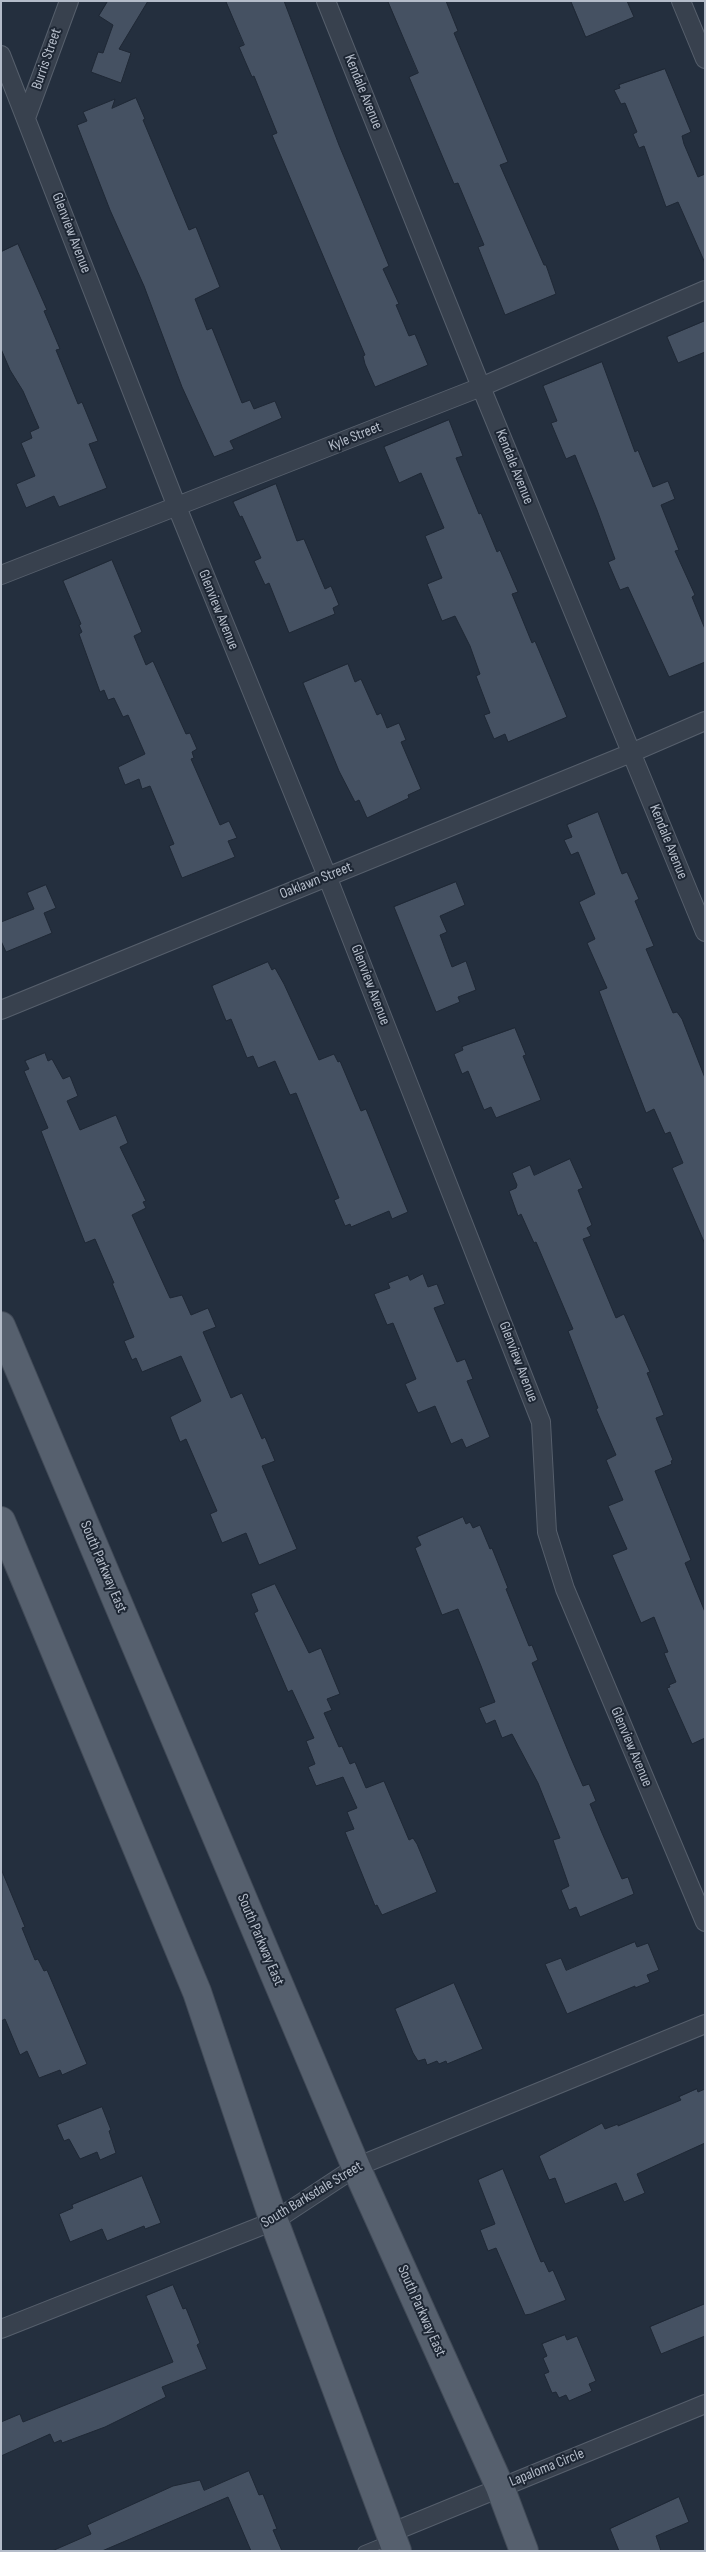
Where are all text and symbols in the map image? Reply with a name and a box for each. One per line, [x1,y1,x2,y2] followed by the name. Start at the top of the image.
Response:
[28,26,66,92] street label: Burris Street
[340,52,386,132] street label: Kendale Avenue
[47,190,95,276] street label: Glenview Avenue
[326,418,384,456] street label: Kyle Street
[491,427,537,507] street label: Kendale Avenue
[194,567,242,653] street label: Glenview Avenue
[645,802,691,882] street label: Kendale Avenue
[277,858,355,904] street label: Oaklawn Street
[346,942,394,1028] street label: Glenview Avenue
[494,1319,542,1405] street label: Glenview Avenue
[76,1518,130,1616] street label: South Parkway East
[606,1704,656,1790] street label: Glenview Avenue
[233,1891,287,1989] street label: South Parkway East
[258,2158,366,2232] street label: South Barksdale Street
[393,2263,449,2359] street label: South Parkway East
[507,2445,587,2491] street label: Lapaloma Circle

